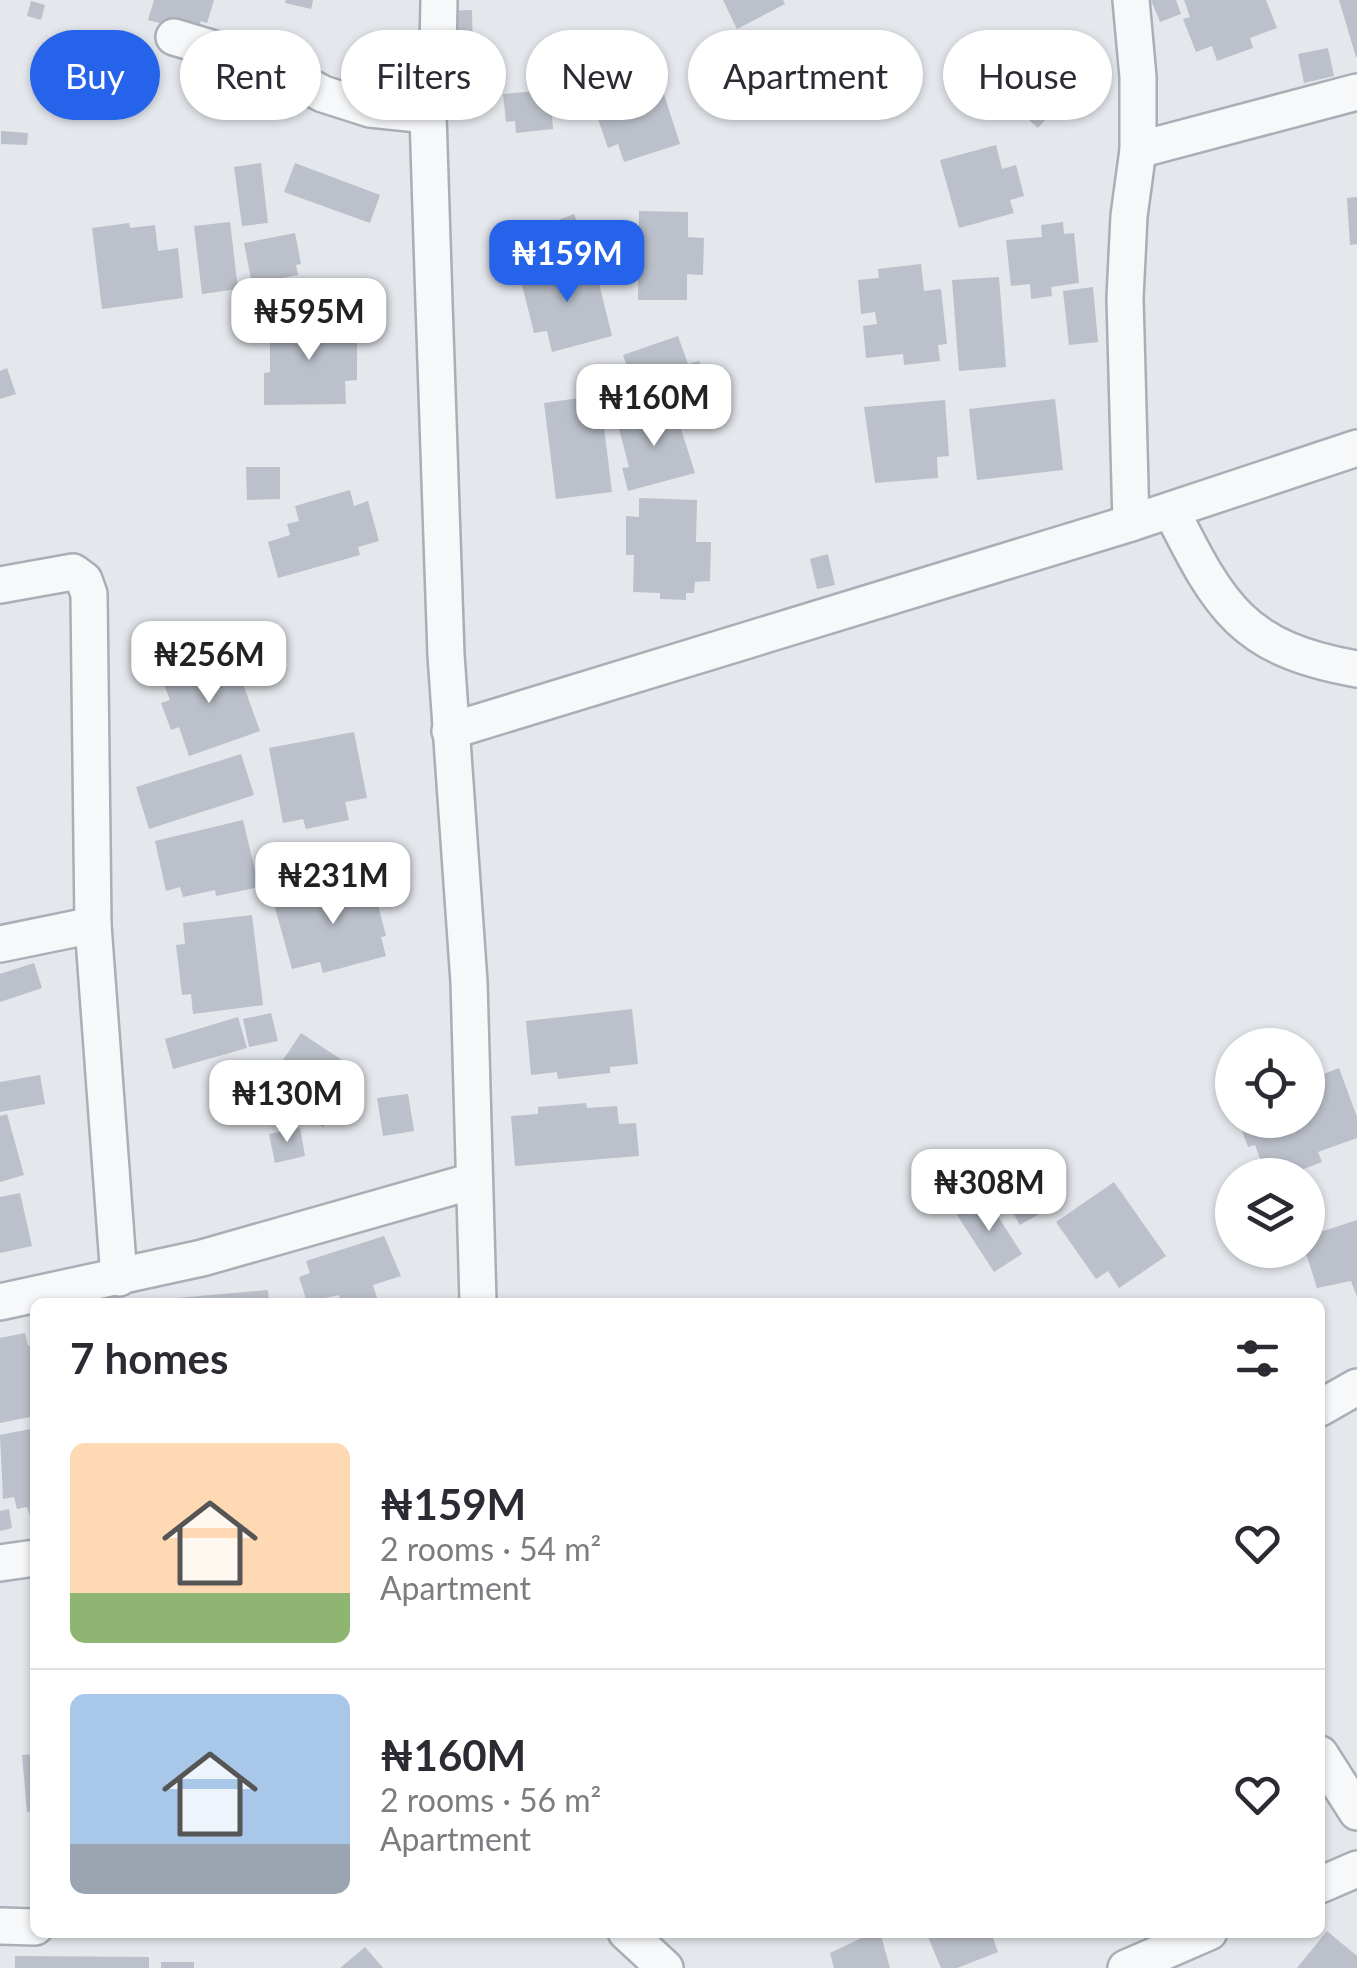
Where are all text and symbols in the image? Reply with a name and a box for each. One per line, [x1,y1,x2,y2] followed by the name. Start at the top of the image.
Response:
[30,30,160,120] chip: Buy
[180,30,321,120] chip: Rent
[341,30,506,120] chip: Filters
[526,30,668,120] chip: New
[688,30,923,120] chip: Apartment
[943,30,1112,120] chip: House
[497,220,637,305] pin: ₦159M
[511,233,623,272] text: ₦159M
[239,278,379,363] pin: ₦595M
[253,291,365,330] text: ₦595M
[584,364,724,449] pin: ₦160M
[598,377,710,416] text: ₦160M
[139,621,279,706] pin: ₦256M
[153,634,265,673] text: ₦256M
[263,842,403,927] pin: ₦231M
[277,855,389,894] text: ₦231M
[1215,1028,1325,1268] map controls
[1215,1028,1325,1138] button: locate
[217,1060,357,1145] pin: ₦130M
[231,1073,343,1112] text: ₦130M
[919,1149,1059,1234] pin: ₦308M
[1215,1158,1325,1268] button: layers
[933,1162,1045,1201] text: ₦308M
[1230,1331,1285,1386] icon: filters
[70,1333,228,1383] text: 7 homes
[380,1479,526,1529] text: ₦159M
[150,1483,270,1603] icon: home
[1230,1516,1285,1571] icon: heart
[380,1529,601,1568] text: 2 rooms · 54 m²
[380,1568,531,1607] text: Apartment
[380,1730,526,1780] text: ₦160M
[150,1734,270,1854] icon: home
[1230,1767,1285,1822] icon: heart
[380,1780,601,1819] text: 2 rooms · 56 m²
[380,1819,531,1858] text: Apartment

